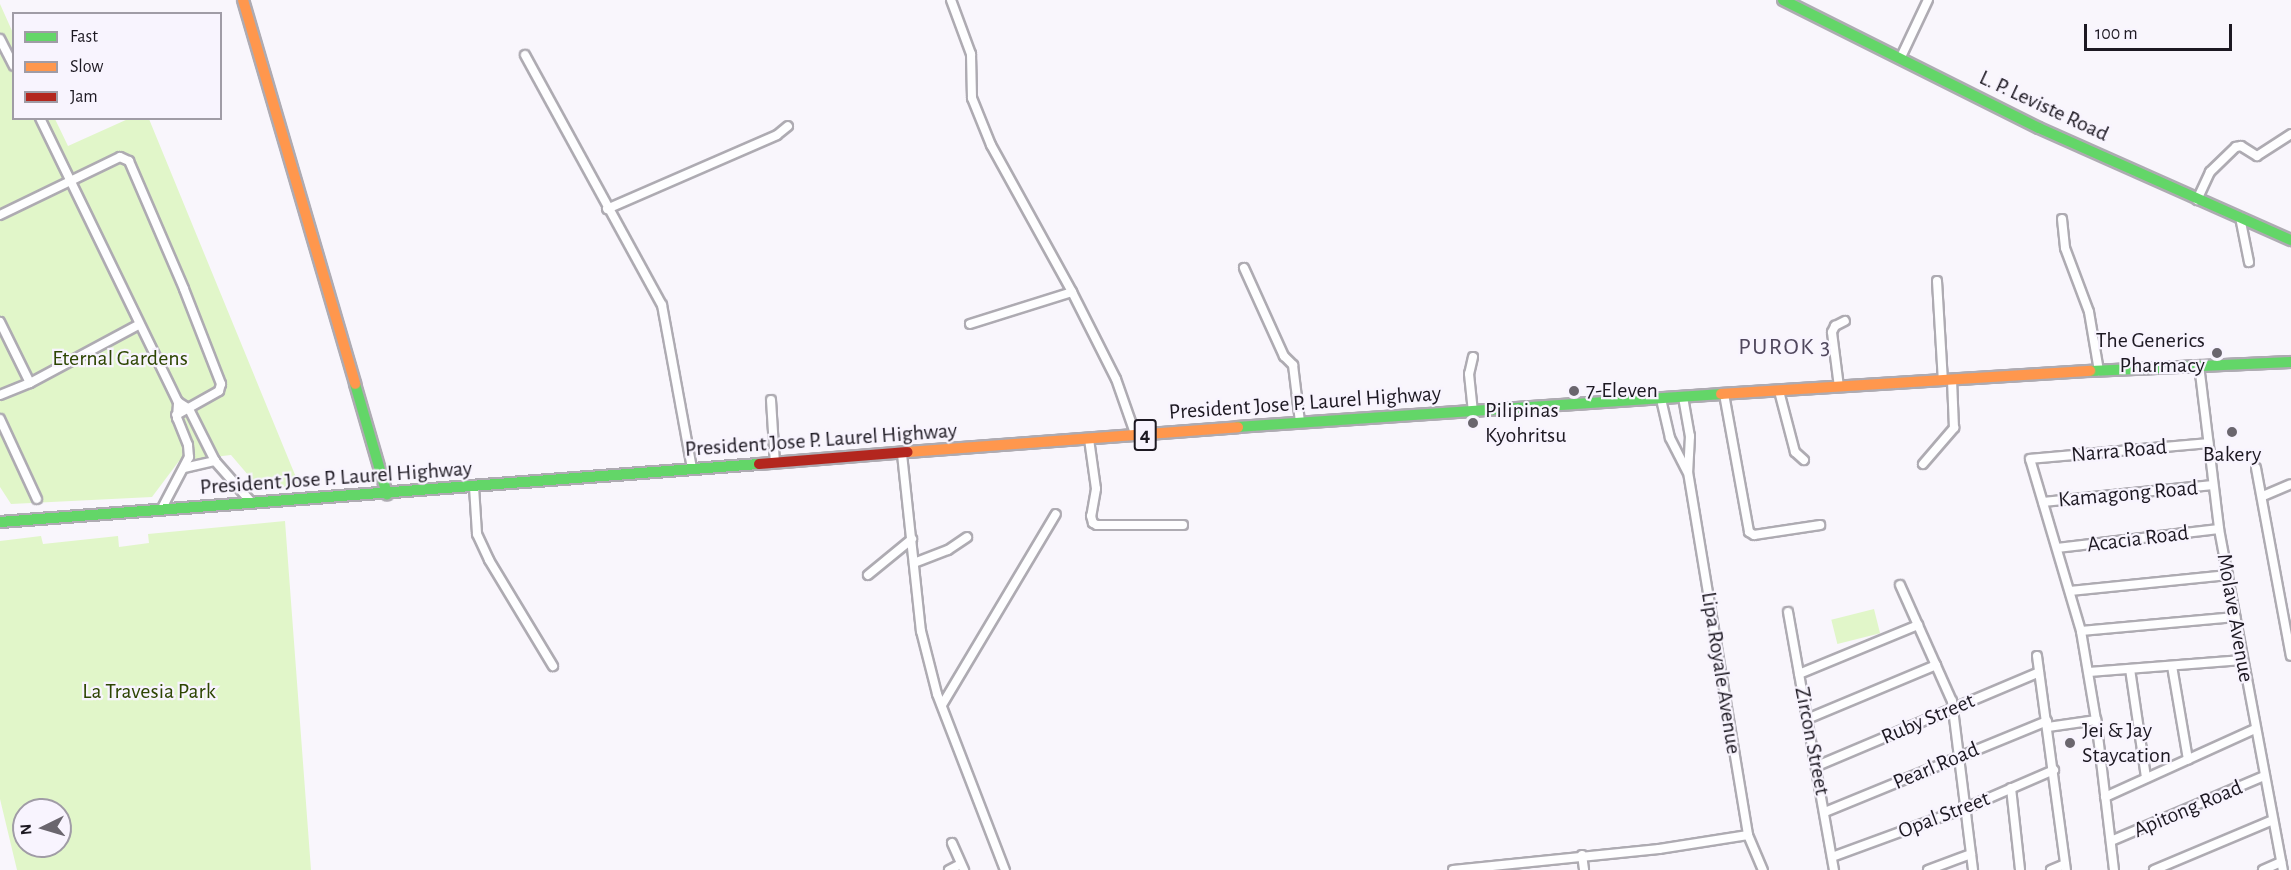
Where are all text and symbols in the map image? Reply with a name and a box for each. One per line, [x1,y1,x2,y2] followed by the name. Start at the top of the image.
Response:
[12,12,222,120] legend
[2087,12,2236,50] scale bar
[2095,25,2138,43] text: 100 m
[70,28,98,46] text: Fast
[70,58,103,76] text: Slow
[1975,64,2113,148] street label: L. P. Leviste Road
[70,88,98,106] text: Jam
[2096,327,2205,378] place label: The Generics Pharmacy
[1738,334,1832,362] district label: PUROK 3
[52,346,188,372] park label: Eternal Gardens
[2210,346,2224,360] marker: The Generics Pharmacy
[1586,378,1658,404] place label: 7-Eleven
[1168,380,1442,426] street label: President Jose P. Laurel Highway
[1567,384,1581,398] marker: 7-Eleven
[1485,397,1566,448] place label: Pilipinas Kyohritsu
[1466,416,1480,430] marker: Pilipinas Kyohritsu
[684,417,958,463] street label: President Jose P. Laurel Highway
[1133,417,1157,453] road number: 4
[2225,425,2239,439] marker: Bakery
[2070,434,2168,468] street label: Narra Road
[2203,442,2261,468] place label: Bakery
[199,455,473,501] street label: President Jose P. Laurel Highway
[2057,475,2199,513] street label: Kamagong Road
[2086,520,2190,558] street label: Acacia Road
[2211,552,2259,684] street label: Molave Avenue
[1695,590,1747,756] street label: Lipa Royale Avenue
[82,679,216,705] park label: La Travesia Park
[1789,685,1835,797] street label: Zircon Street
[1877,688,1979,750] street label: Ruby Street
[2082,717,2171,768] place label: Jei & Jay Staycation
[1889,736,1983,796] street label: Pearl Road
[2063,736,2077,750] marker: Jei & Jay Staycation
[2130,774,2246,844] street label: Apitong Road
[1894,785,1994,845] street label: Opal Street
[12,798,72,858] north arrow
[18,823,35,836] text: N

